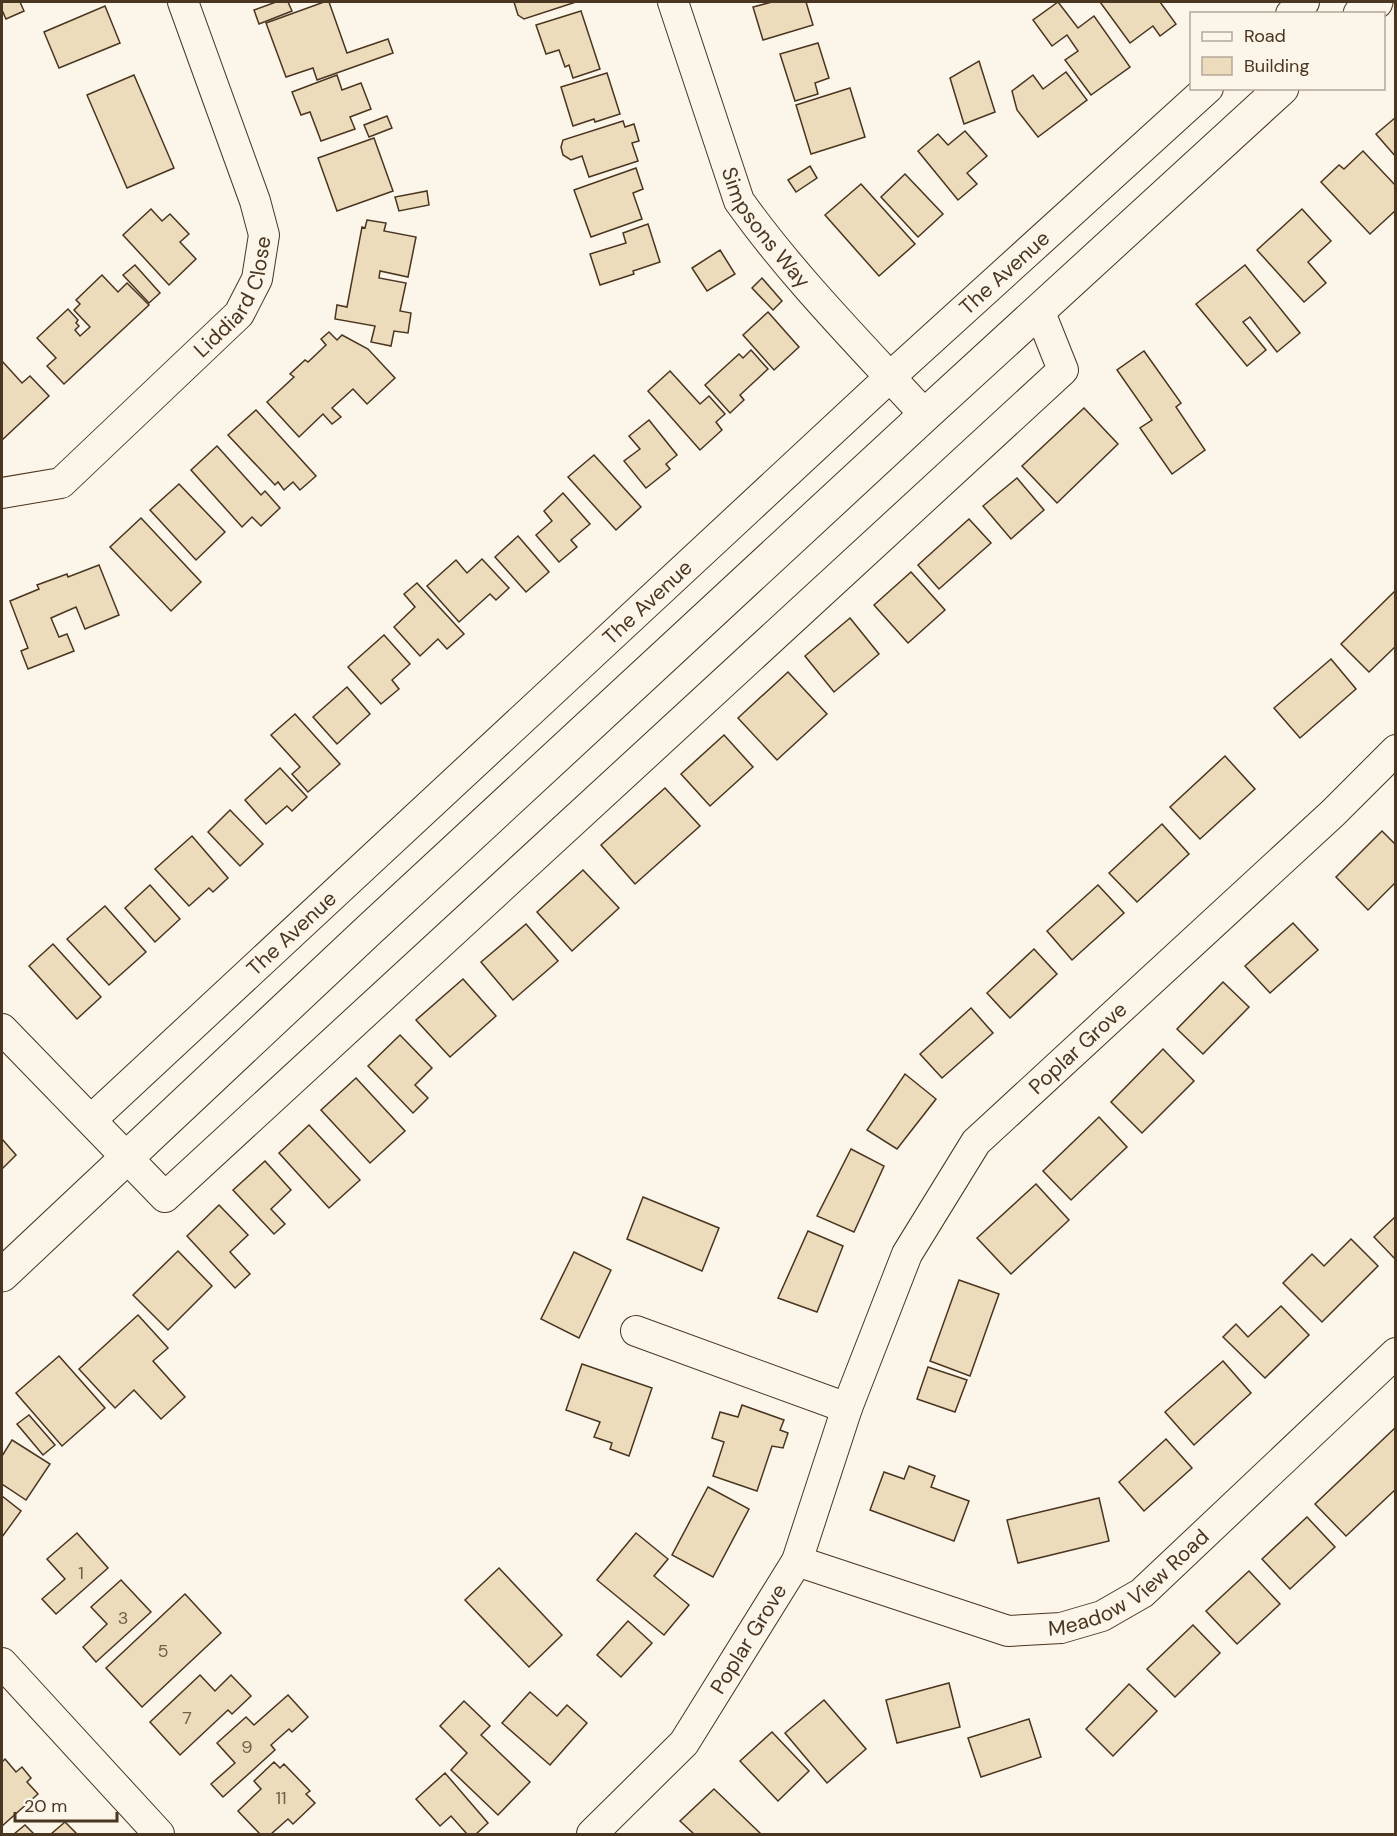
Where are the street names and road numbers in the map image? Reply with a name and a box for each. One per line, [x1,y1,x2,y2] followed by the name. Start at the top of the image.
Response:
[715,163,817,294] street label: Simpsons Way
[953,224,1056,321] street label: The Avenue
[188,234,278,364] street label: Liddiard Close
[597,554,698,651] street label: The Avenue
[241,885,343,982] street label: The Avenue
[1023,996,1133,1101] street label: Poplar Grove
[1047,1523,1215,1643] street label: Meadow View Road
[704,1579,793,1699] street label: Poplar Grove

